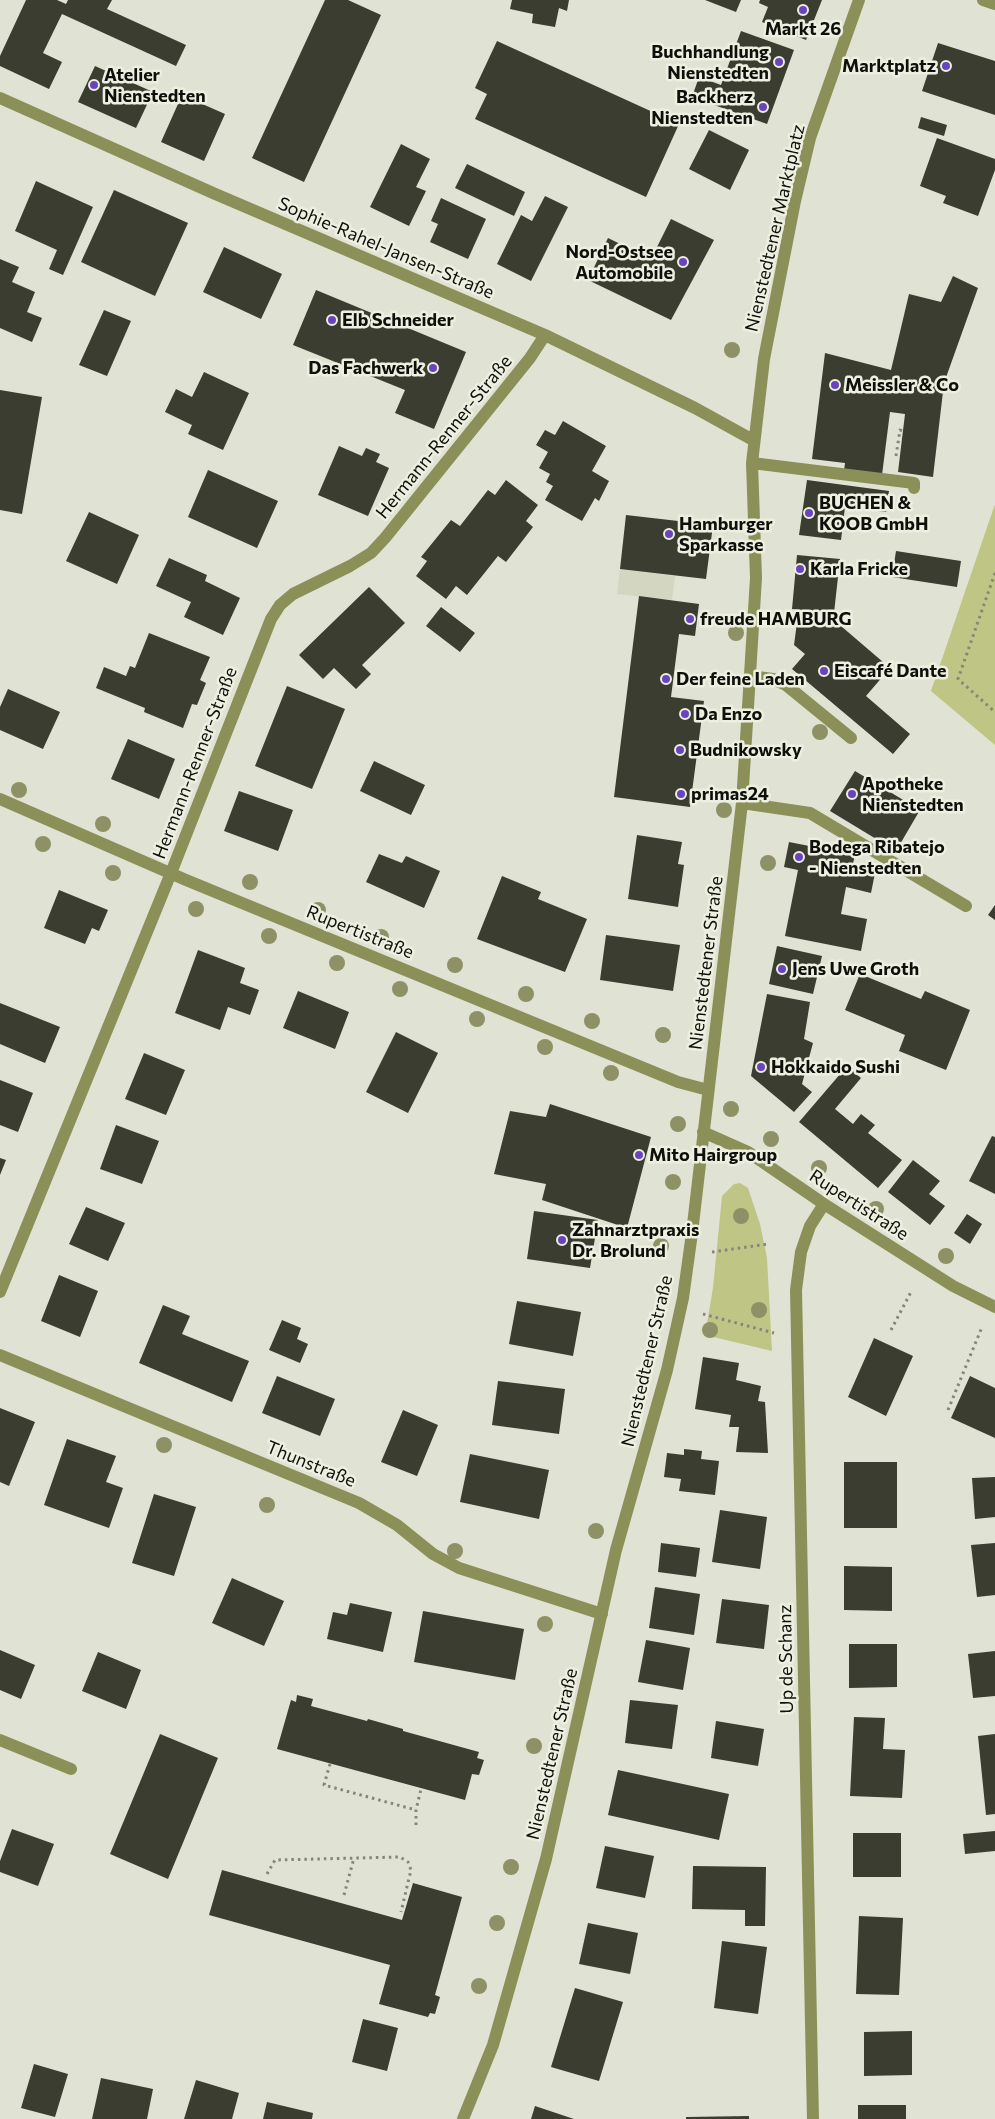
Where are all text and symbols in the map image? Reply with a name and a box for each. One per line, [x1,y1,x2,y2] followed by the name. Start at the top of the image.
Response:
[797,4,809,16] marker: Markt 26
[765,18,841,40] place label: Markt 26
[651,41,769,84] place label: Buchhandlung Nienstedten
[842,55,936,77] place label: Marktplatz
[773,56,785,68] marker: Buchhandlung Nienstedten
[940,60,952,72] marker: Marktplatz
[104,64,206,106] place label: Atelier Nienstedten
[88,79,100,91] marker: Atelier Nienstedten
[651,86,753,128] place label: Backherz Nienstedten
[757,101,769,113] marker: Backherz Nienstedten
[741,122,809,334] street label: Nienstedtener Marktplatz
[275,193,497,303] street label: Sophie-Rahel-Jansen-Straße
[565,241,673,284] place label: Nord-Ostsee Automobile
[677,256,689,268] marker: Nord-Ostsee Automobile
[342,309,454,331] place label: Elb Schneider
[326,314,338,326] marker: Elb Schneider
[371,351,517,523] street label: Hermann-Renner-Straße
[308,357,423,379] place label: Das Fachwerk
[427,362,439,374] marker: Das Fachwerk
[845,374,959,396] place label: Meissler & Co
[829,379,841,391] marker: Meissler & Co
[819,492,928,534] place label: BUCHEN & KOOB GmbH
[803,507,815,519] marker: BUCHEN & KOOB GmbH
[679,513,773,556] place label: Hamburger Sparkasse
[663,528,675,540] marker: Hamburger Sparkasse
[810,558,908,580] place label: Karla Fricke
[794,563,806,575] marker: Karla Fricke
[700,608,852,630] place label: freude HAMBURG
[684,613,696,625] marker: freude HAMBURG
[834,660,946,682] place label: Eiscafé Dante
[148,664,242,862] street label: Hermann-Renner-Straße
[818,665,830,677] marker: Eiscafé Dante
[676,668,805,690] place label: Der feine Laden
[660,673,672,685] marker: Der feine Laden
[695,703,762,725] place label: Da Enzo
[679,708,691,720] marker: Da Enzo
[690,739,802,761] place label: Budnikowsky
[674,744,686,756] marker: Budnikowsky
[862,773,964,816] place label: Apotheke Nienstedten
[691,783,769,805] place label: primas24
[675,788,687,800] marker: primas24
[846,788,858,800] marker: Apotheke Nienstedten
[809,836,945,879] place label: Bodega Ribatejo - Nienstedten
[793,851,805,863] marker: Bodega Ribatejo - Nienstedten
[685,875,727,1051] street label: Nienstedtener Straße
[303,901,417,963] street label: Rupertistraße
[792,958,919,980] place label: Jens Uwe Groth
[776,963,788,975] marker: Jens Uwe Groth
[771,1056,900,1078] place label: Hokkaido Sushi
[755,1061,767,1073] marker: Hokkaido Sushi
[649,1144,777,1166] place label: Mito Hairgroup
[633,1149,645,1161] marker: Mito Hairgroup
[805,1165,913,1245] street label: Rupertistraße
[572,1219,699,1262] place label: Zahnarztpraxis Dr. Brolund
[556,1234,568,1246] marker: Zahnarztpraxis Dr. Brolund
[617,1273,677,1449] street label: Nienstedtener Straße
[263,1436,359,1492] street label: Thunstraße
[774,1604,798,1714] street label: Up de Schanz
[522,1666,582,1842] street label: Nienstedtener Straße

